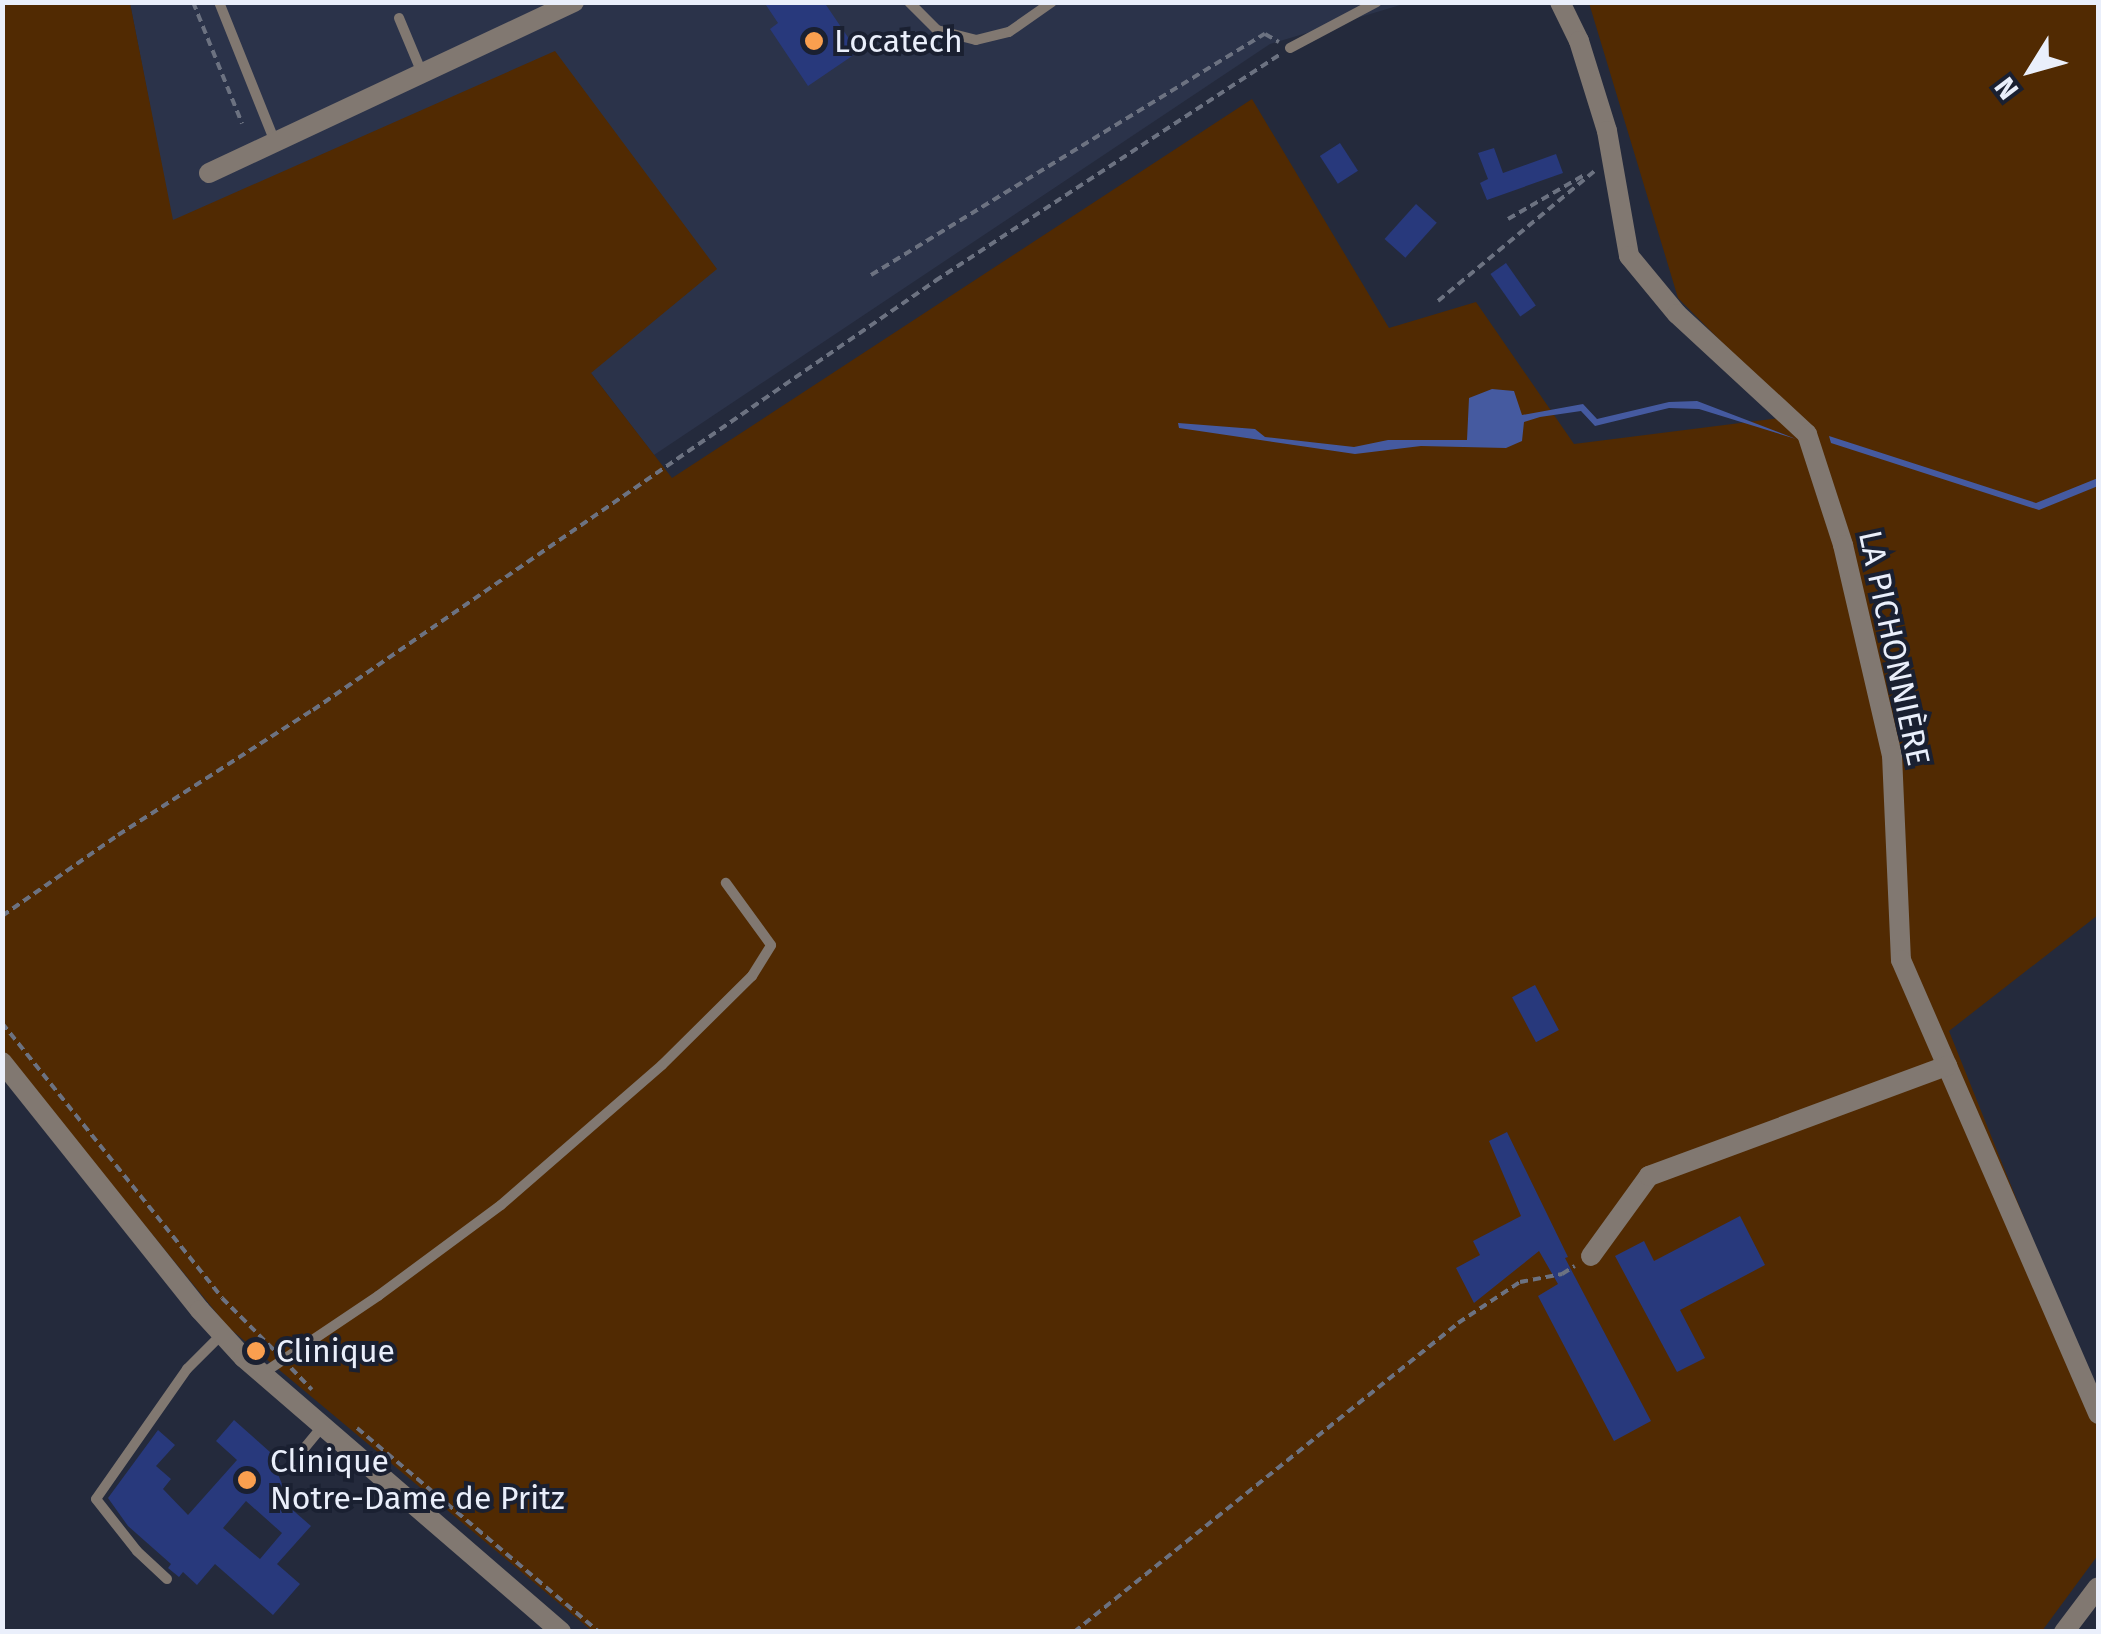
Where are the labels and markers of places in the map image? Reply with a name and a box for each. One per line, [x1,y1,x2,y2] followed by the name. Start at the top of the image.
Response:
[834,22,963,60] place label: Locatech
[803,30,825,52] marker: Locatech
[276,1332,395,1370] place label: Clinique
[245,1340,267,1362] marker: Clinique
[270,1443,565,1518] place label: Clinique Notre-Dame de Pritz
[234,1467,260,1493] marker: Clinique Notre-Dame de Pritz

